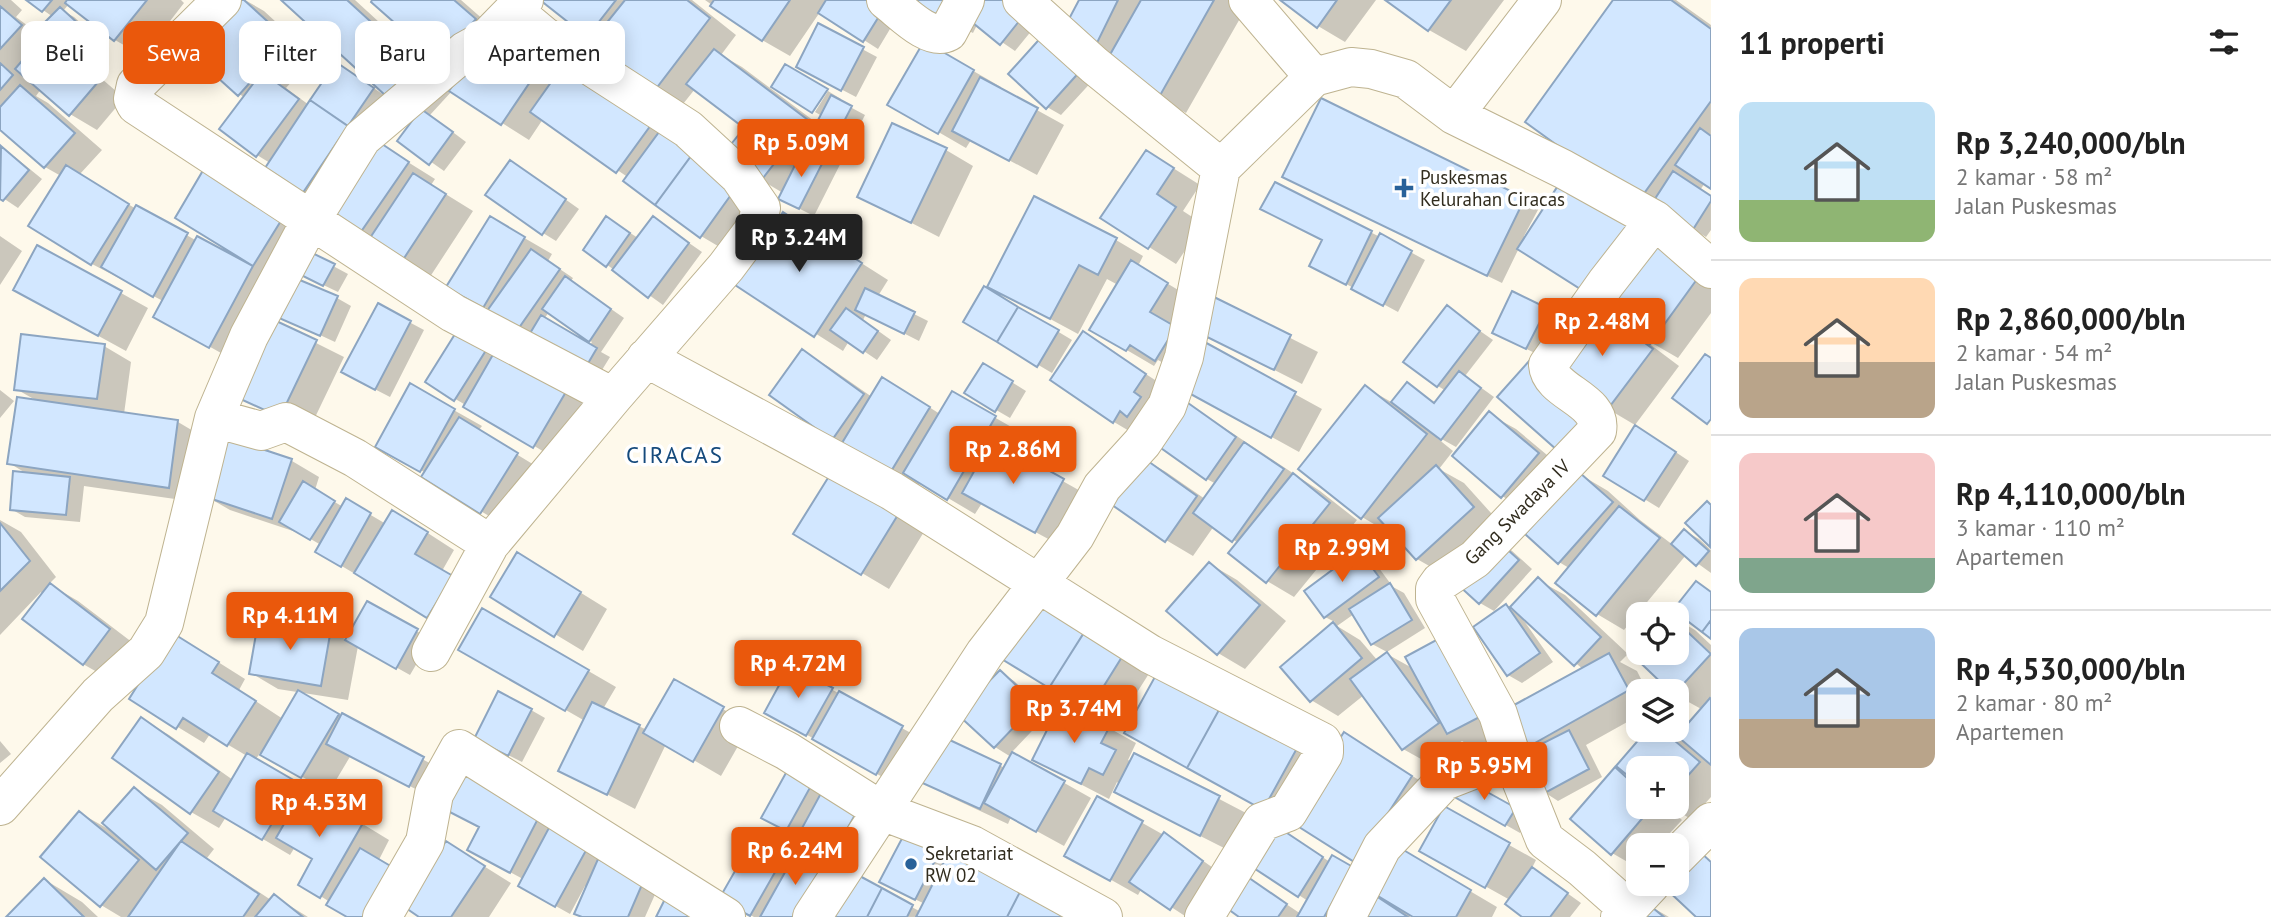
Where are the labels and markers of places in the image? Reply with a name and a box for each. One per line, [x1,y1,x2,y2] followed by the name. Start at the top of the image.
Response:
[729,120,873,179] pin: Rp 5.09M
[1420,165,1565,211] place label: Puskesmas Kelurahan Ciracas
[1394,178,1414,198] marker: Puskesmas Kelurahan Ciracas
[727,215,871,274] pin: Rp 3.24M
[1530,298,1674,358] pin: Rp 2.48M
[941,426,1085,486] pin: Rp 2.86M
[1270,524,1414,584] pin: Rp 2.99M
[218,592,362,652] pin: Rp 4.11M
[726,640,870,700] pin: Rp 4.72M
[1002,686,1146,745] pin: Rp 3.74M
[1412,742,1556,802] pin: Rp 5.95M
[247,780,391,839] pin: Rp 4.53M
[723,828,867,887] pin: Rp 6.24M
[925,841,1014,887] place label: Sekretariat RW 02
[903,856,919,872] marker: Sekretariat RW 02

